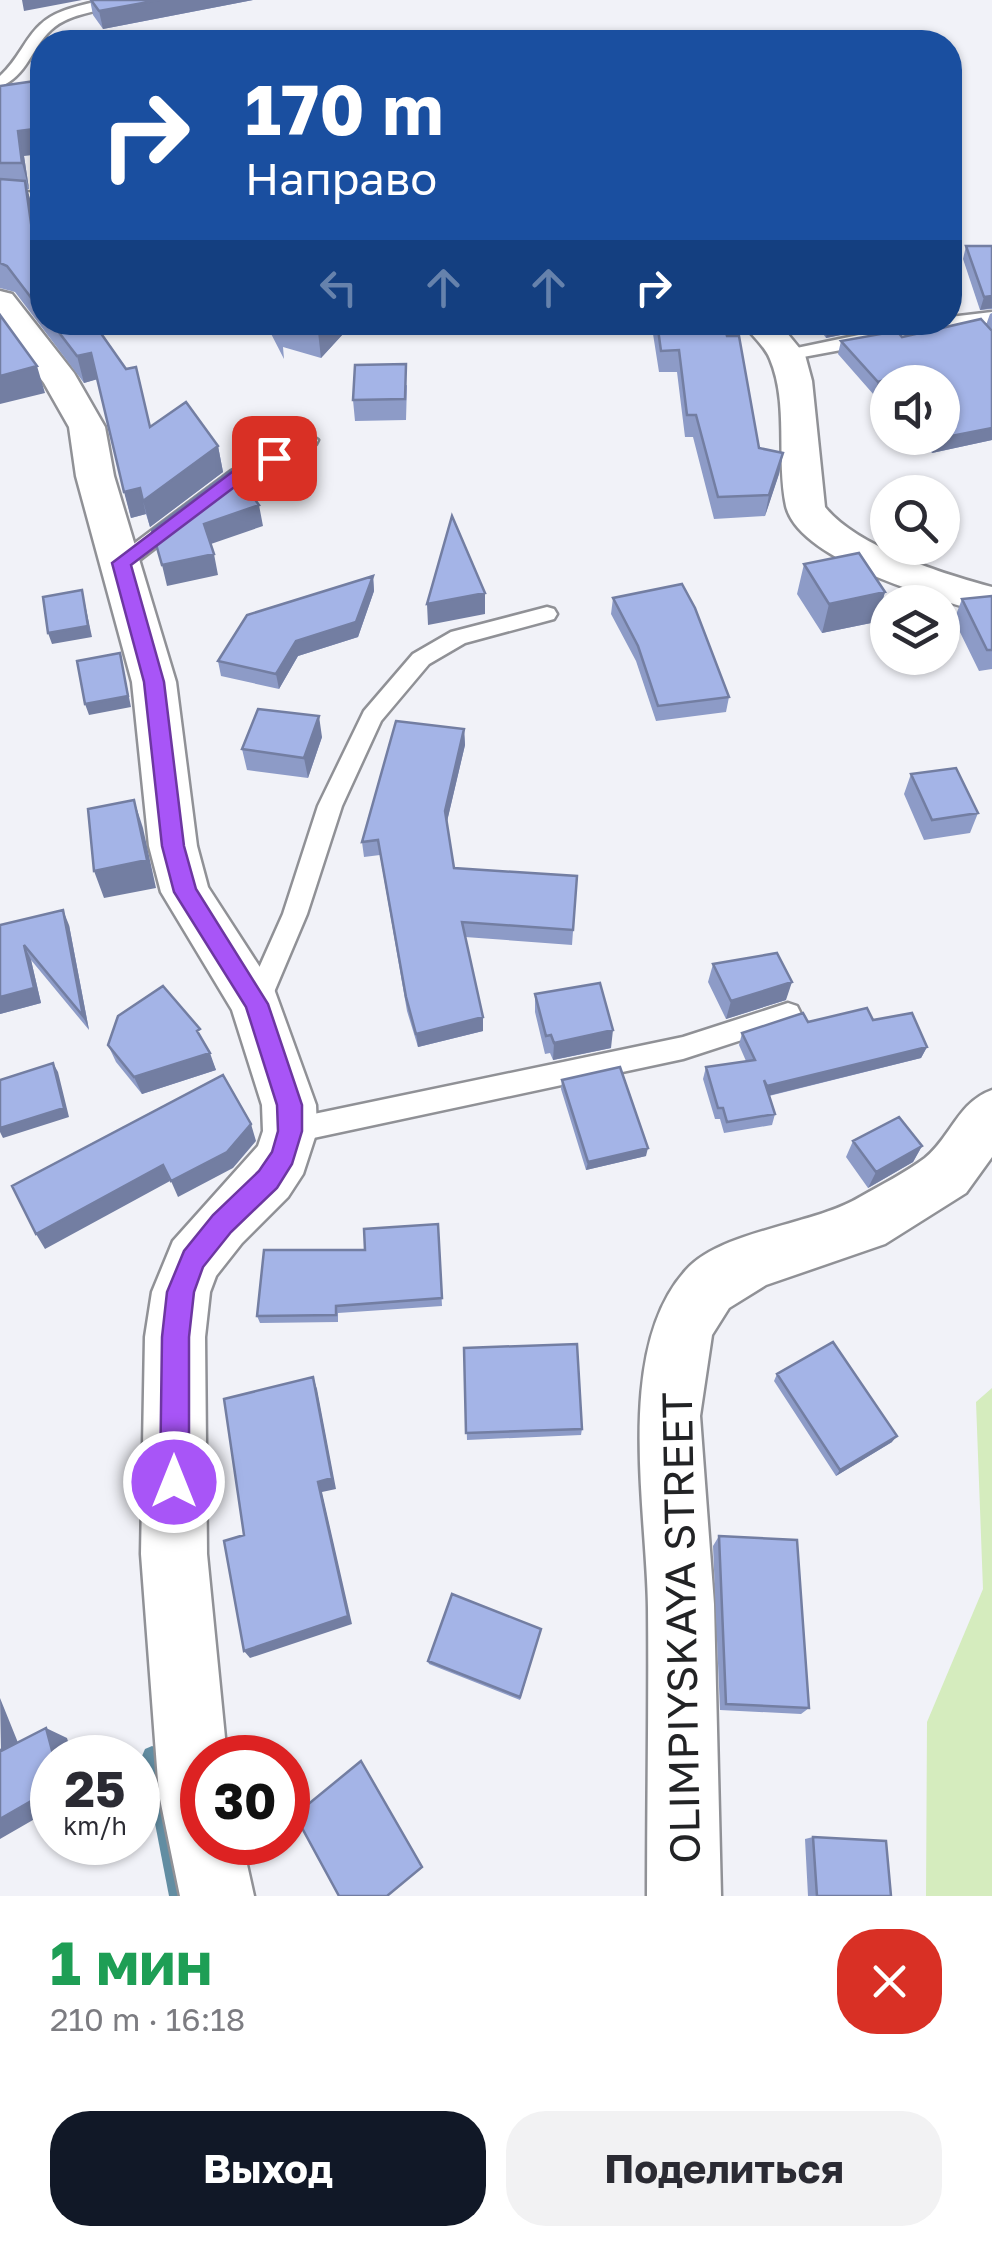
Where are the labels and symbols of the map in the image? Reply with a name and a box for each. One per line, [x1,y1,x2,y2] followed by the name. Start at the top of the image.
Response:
[232,416,317,501] pin
[651,1392,709,1864] street label: OLIMPIYSKAYA STREET
[122,1430,226,1534] position arrow
[180,1735,310,1865] speed limit sign: 30

